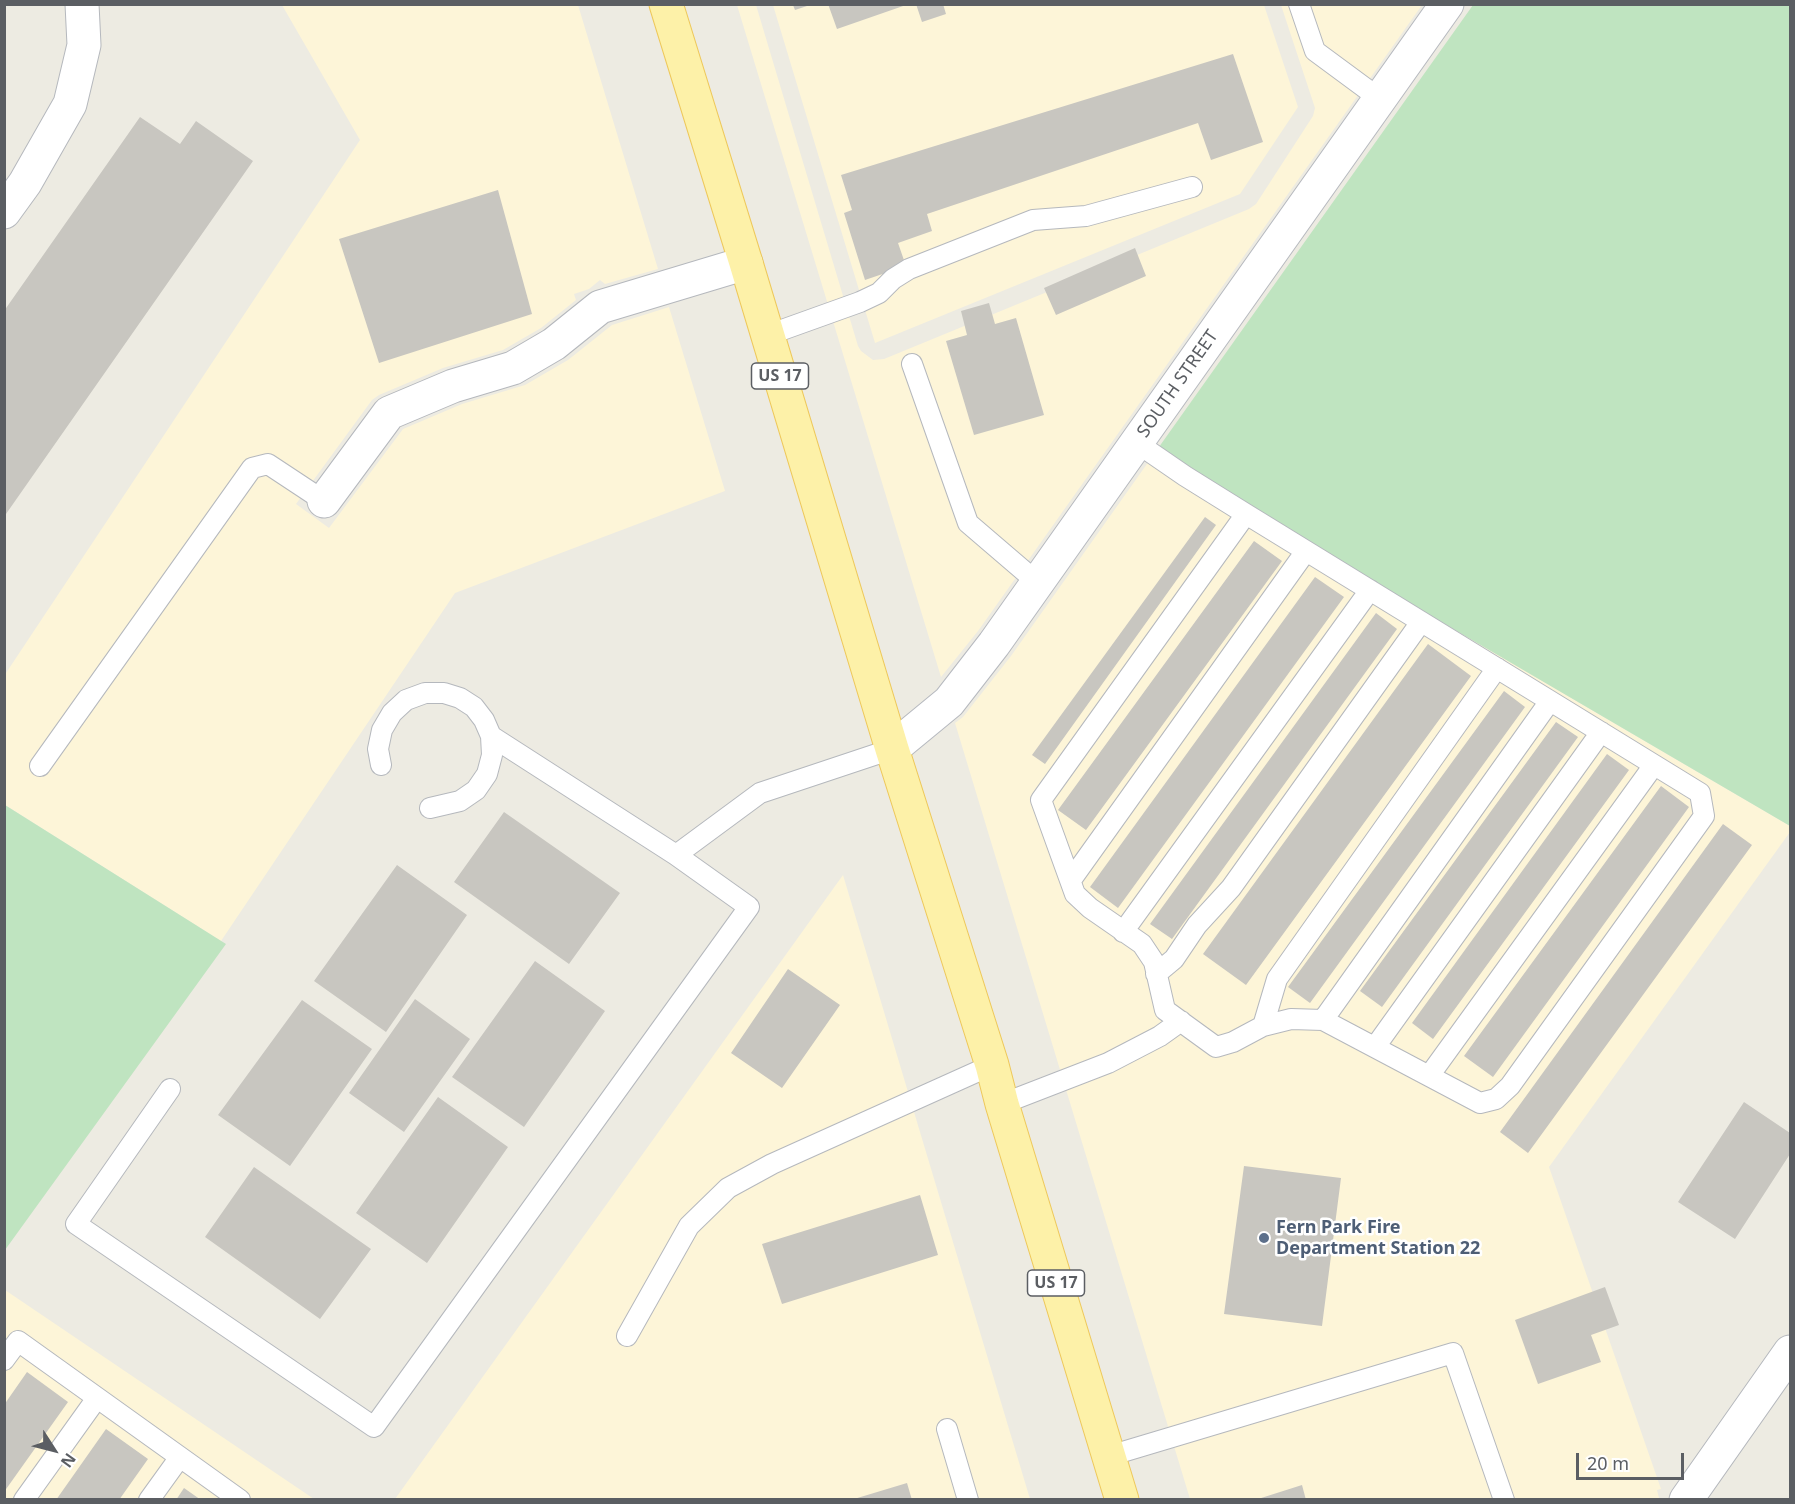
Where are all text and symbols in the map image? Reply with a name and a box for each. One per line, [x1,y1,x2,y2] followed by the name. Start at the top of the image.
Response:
[1133,326,1223,442] street label: SOUTH STREET
[752,363,808,389] road number: US 17
[1276,1217,1480,1260] place label: Fern Park Fire Department Station 22
[1257,1231,1271,1245] marker: Fern Park Fire Department Station 22
[1028,1270,1084,1296] road number: US 17
[24,1420,84,1480] north arrow
[1579,1441,1687,1479] scale bar
[56,1449,81,1472] text: N
[1587,1451,1629,1475] text: 20 m

